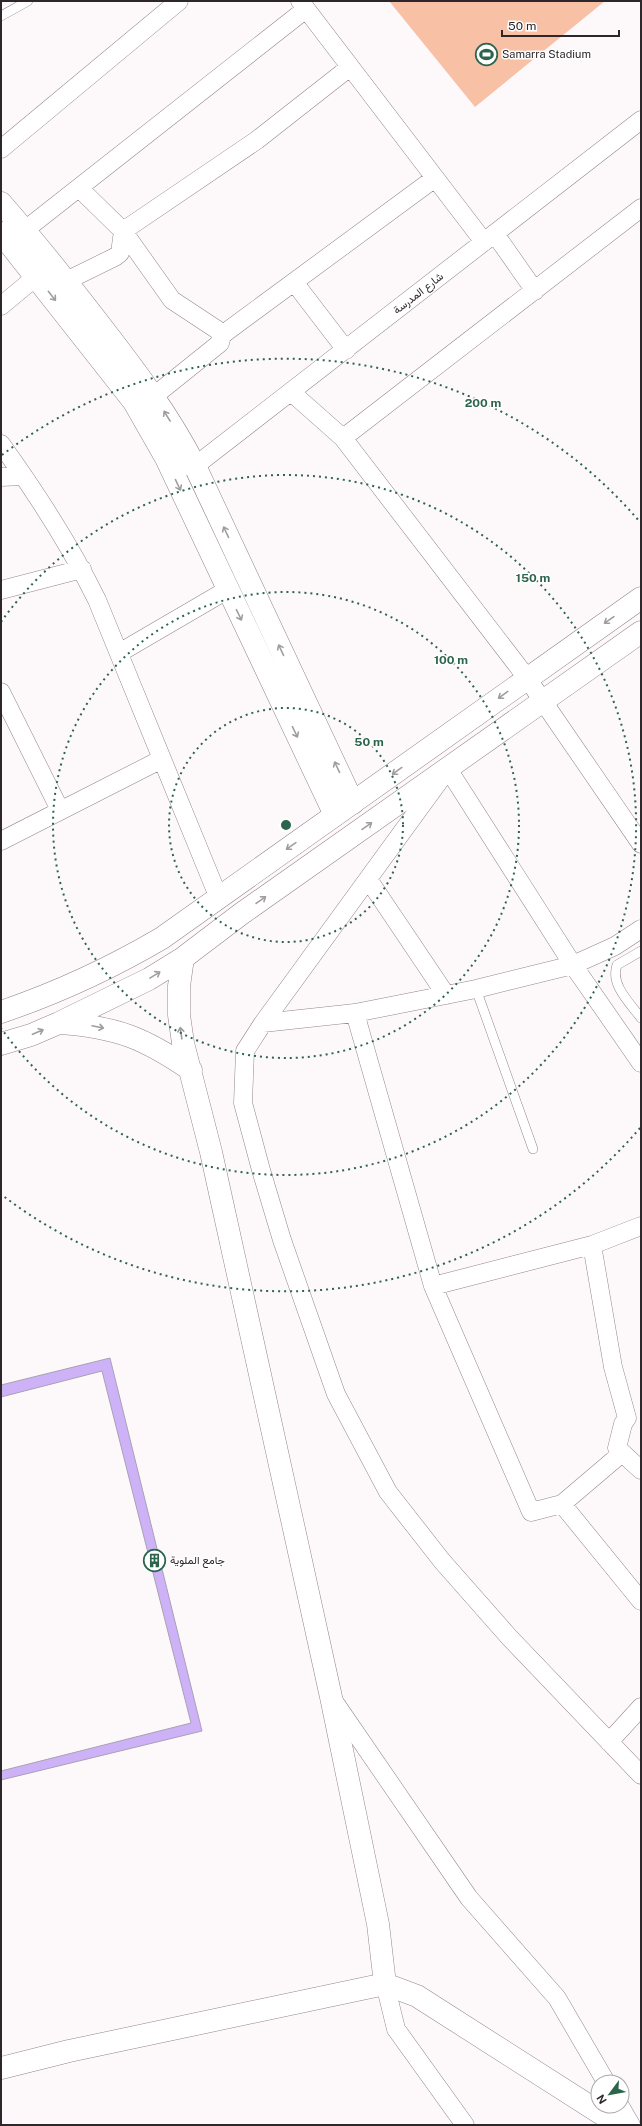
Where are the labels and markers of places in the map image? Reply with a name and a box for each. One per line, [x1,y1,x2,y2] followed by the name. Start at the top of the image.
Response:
[473,41,499,67] sports icon: Samarra Stadium
[502,48,591,60] place label: Samarra Stadium
[279,818,293,832] centre of rings
[142,1547,168,1573] building icon: جامع الملوية
[170,1554,225,1568] place label: جامع الملوية

